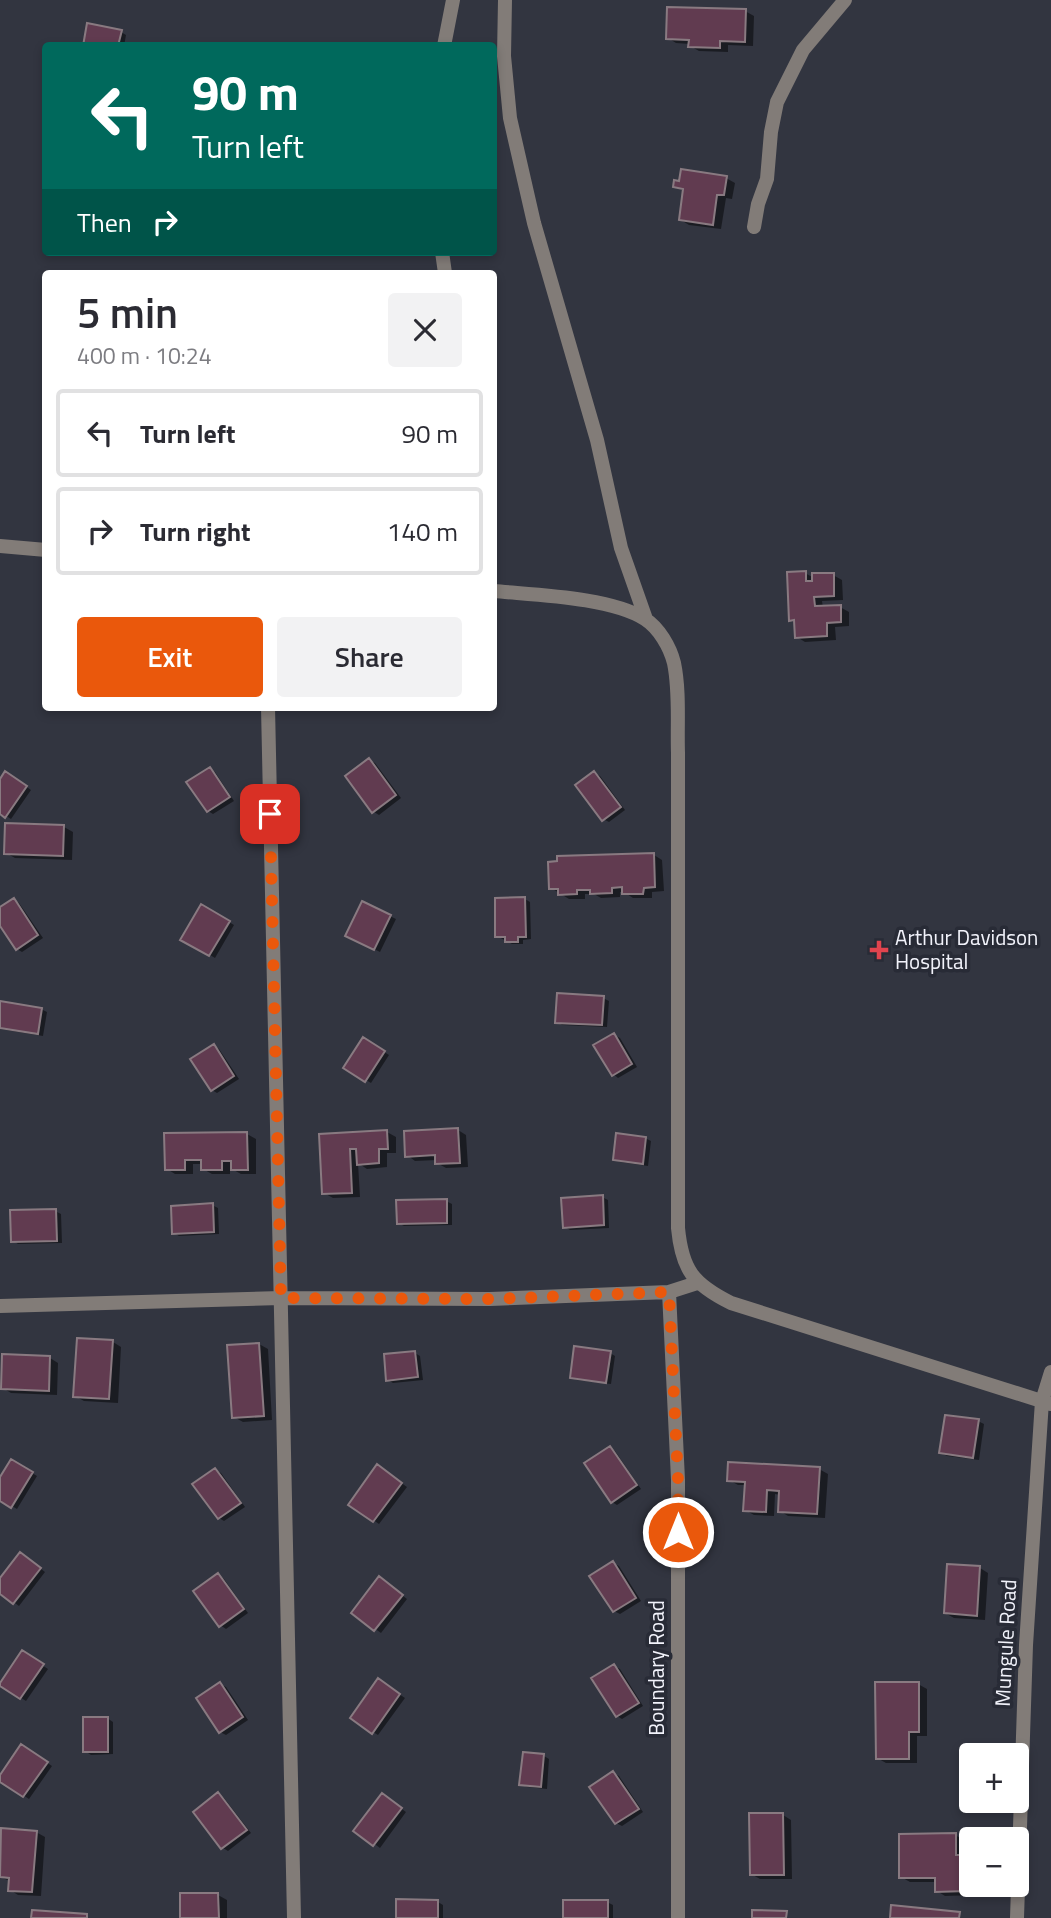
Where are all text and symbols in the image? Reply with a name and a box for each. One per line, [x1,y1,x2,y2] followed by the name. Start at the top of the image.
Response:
[192,54,299,129] text: 90 m
[77,70,168,161] icon: left
[192,122,304,170] text: Turn left
[77,203,132,242] text: Then
[146,203,184,241] icon: right
[77,280,178,344] text: 5 min
[388,293,462,367] button: close
[77,338,212,373] text: 400 m · 10:24
[81,414,119,452] icon: left
[140,414,235,453] text: Turn left
[401,414,458,453] text: 90 m
[81,512,119,550] icon: right
[140,512,251,551] text: Turn right
[387,512,458,551] text: 140 m
[77,617,263,697] button: Exit
[277,617,462,697] button: Share
[240,784,300,844] pin
[251,795,289,833] icon: arrive
[895,921,1038,977] place label: Arthur Davidson Hospital
[869,940,889,960] marker: Arthur Davidson Hospital
[641,1495,715,1569] position arrow
[986,1578,1024,1707] street label: Mungule Road
[640,1600,672,1736] street label: Boundary Road
[959,1743,1029,1897] map controls
[959,1743,1029,1813] button: +
[959,1827,1029,1897] button: −

